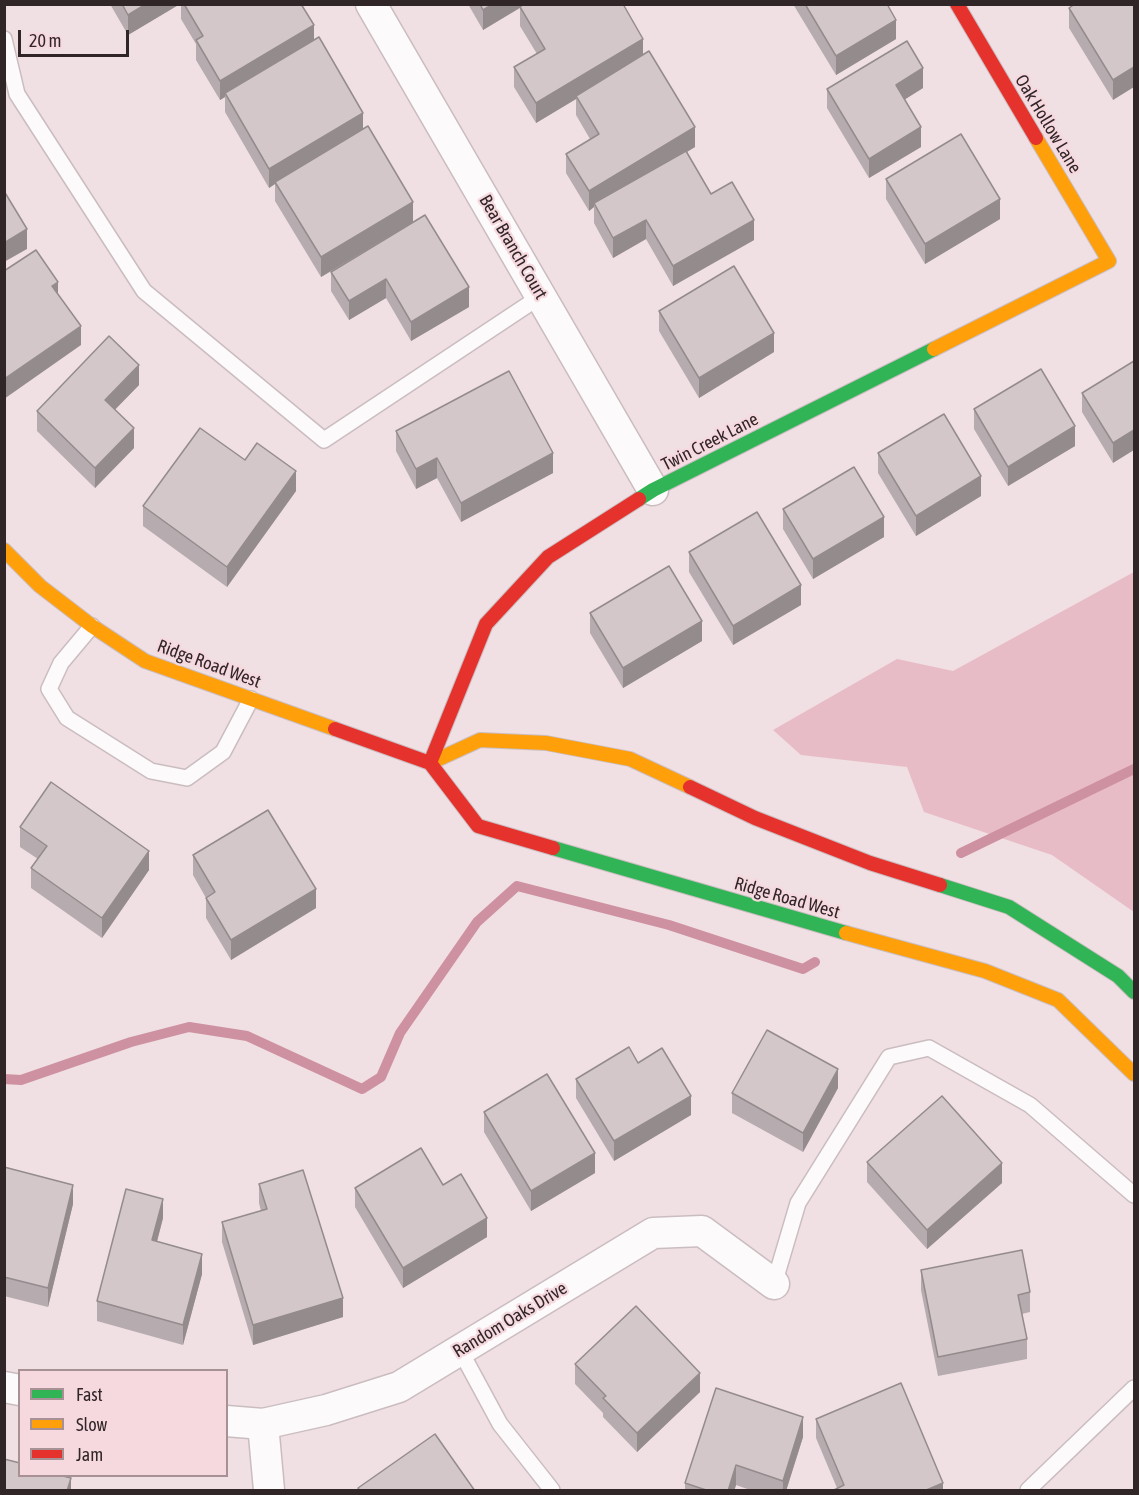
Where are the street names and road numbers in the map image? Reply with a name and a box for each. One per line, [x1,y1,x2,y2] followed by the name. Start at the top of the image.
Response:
[1010,71,1086,177] street label: Oak Hollow Lane
[474,191,552,303] street label: Bear Branch Court
[658,408,762,476] street label: Twin Creek Lane
[154,635,264,693] street label: Ridge Road West
[732,873,842,923] street label: Ridge Road West
[449,1278,571,1362] street label: Random Oaks Drive

